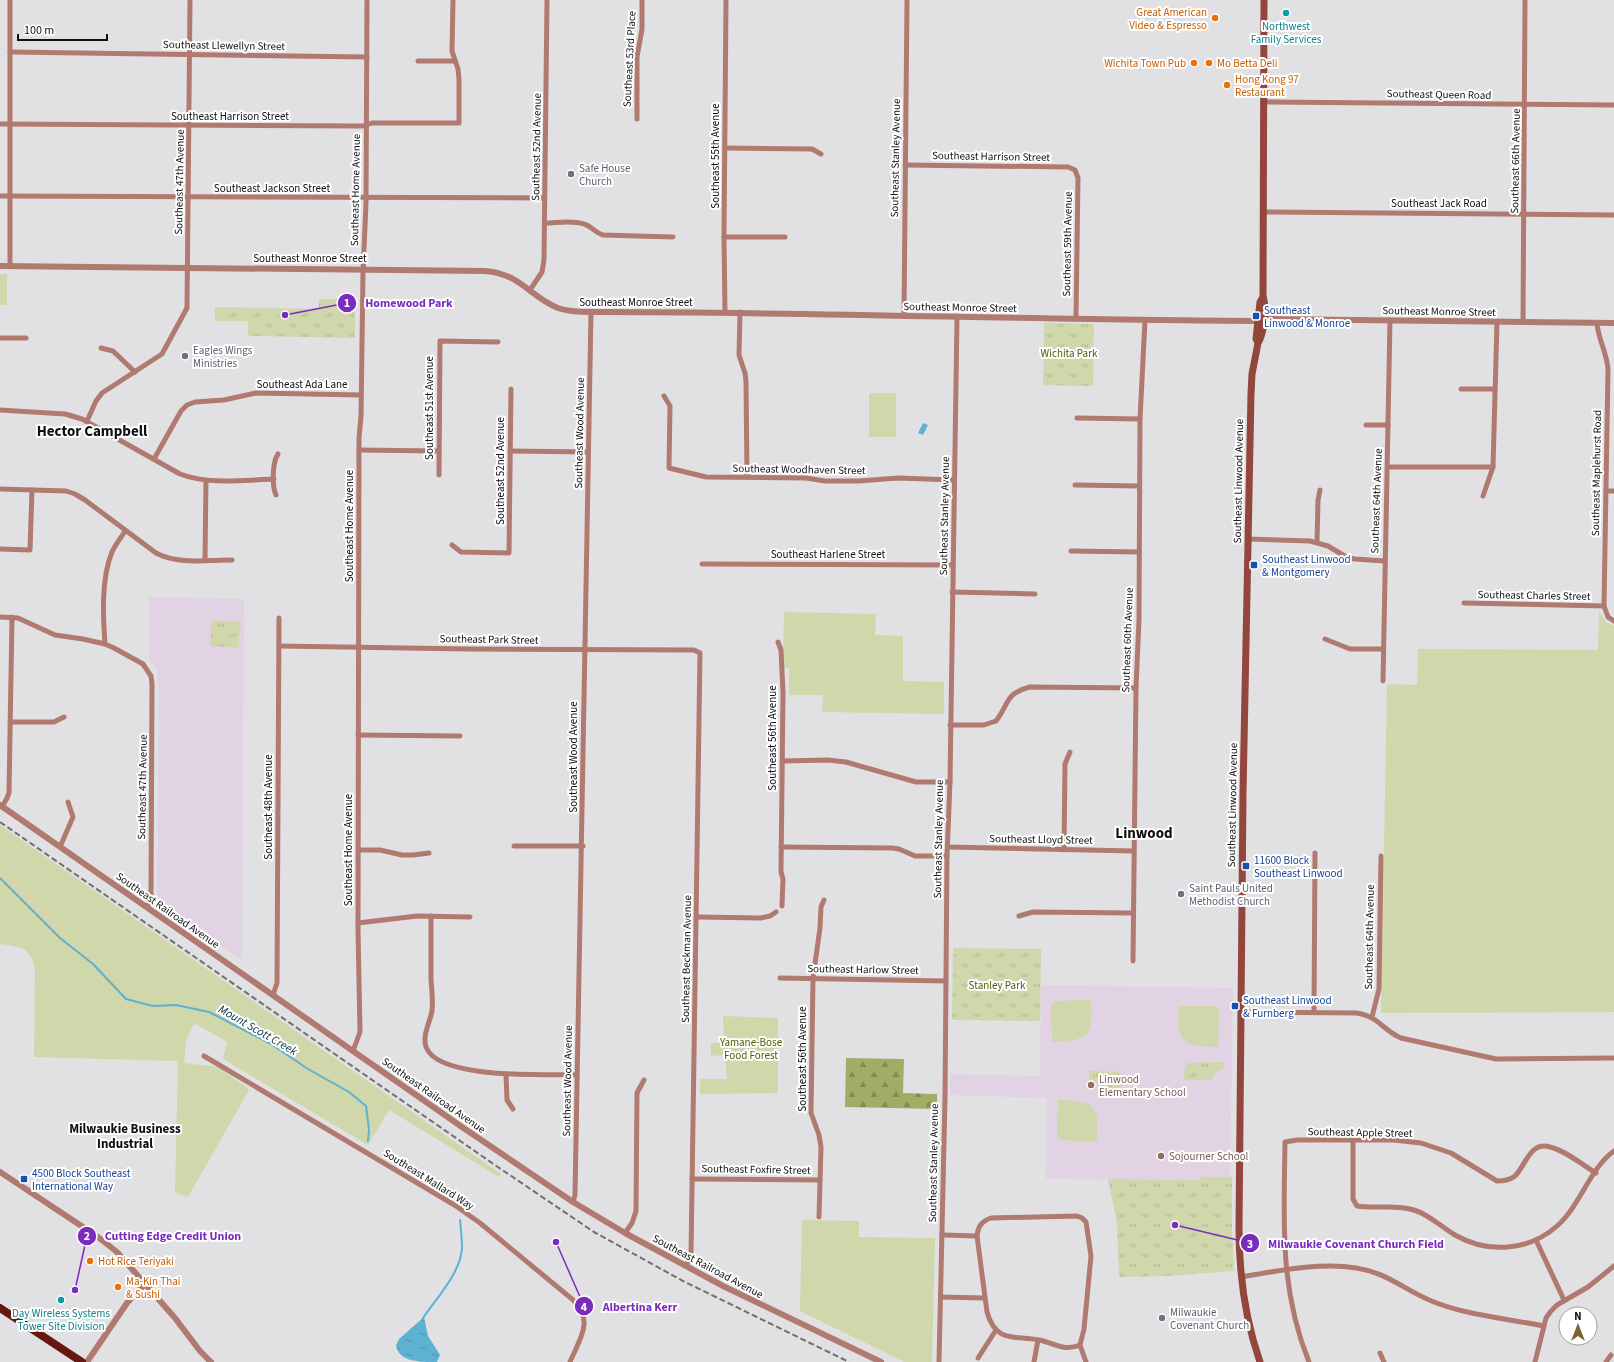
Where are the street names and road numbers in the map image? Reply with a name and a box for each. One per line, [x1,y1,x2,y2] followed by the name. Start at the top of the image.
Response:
[619,10,640,108] street label: Southeast 53rd Place
[163,37,285,54] street label: Southeast Llewellyn Street
[1387,86,1491,103] street label: Southeast Queen Road
[528,92,545,201] street label: Southeast 52nd Avenue
[887,98,904,218] street label: Southeast Stanley Avenue
[708,103,723,209] street label: Southeast 55th Avenue
[1507,108,1524,214] street label: Southeast 66th Avenue
[171,109,289,124] street label: Southeast Harrison Street
[171,129,188,235] street label: Southeast 47th Avenue
[347,133,364,246] street label: Southeast Home Avenue
[932,148,1050,165] street label: Southeast Harrison Street
[214,181,330,196] street label: Southeast Jackson Street
[1059,191,1076,297] street label: Southeast 59th Avenue
[1391,196,1487,211] street label: Southeast Jack Road
[253,251,367,266] street label: Southeast Monroe Street
[579,295,693,310] street label: Southeast Monroe Street
[903,299,1017,316] street label: Southeast Monroe Street
[1382,303,1496,320] street label: Southeast Monroe Street
[422,356,437,460] street label: Southeast 51st Avenue
[257,377,348,392] street label: Southeast Ada Lane
[571,377,588,489] street label: Southeast Wood Avenue
[1588,410,1605,536] street label: Southeast Maplehurst Road
[493,417,508,525] street label: Southeast 52nd Avenue
[1230,418,1247,544] street label: Southeast Linwood Avenue
[1367,448,1386,554] street label: Southeast 64th Avenue
[936,456,953,576] street label: Southeast Stanley Avenue
[732,461,866,478] street label: Southeast Woodhaven Street
[342,469,357,582] street label: Southeast Home Avenue
[771,547,886,562] street label: Southeast Harlene Street
[1118,587,1137,693] street label: Southeast 60th Avenue
[1477,587,1591,604] street label: Southeast Charles Street
[439,631,539,648] street label: Southeast Park Street
[765,685,780,791] street label: Southeast 56th Avenue
[566,701,581,813] street label: Southeast Wood Avenue
[134,734,151,840] street label: Southeast 47th Avenue
[1224,742,1241,868] street label: Southeast Linwood Avenue
[261,754,276,860] street label: Southeast 48th Avenue
[930,779,947,899] street label: Southeast Stanley Avenue
[341,793,356,906] street label: Southeast Home Avenue
[989,831,1093,848] street label: Southeast Lloyd Street
[113,869,223,952] street label: Southeast Railroad Avenue
[1361,884,1378,990] street label: Southeast 64th Avenue
[678,894,695,1023] street label: Southeast Beckman Avenue
[807,961,919,978] street label: Southeast Harlow Street
[795,1006,810,1112] street label: Southeast 56th Avenue
[559,1025,576,1137] street label: Southeast Wood Avenue
[379,1054,489,1137] street label: Southeast Railroad Avenue
[925,1103,942,1223] street label: Southeast Stanley Avenue
[1307,1124,1413,1141] street label: Southeast Apple Street
[380,1145,477,1213] street label: Southeast Mallard Way
[701,1161,811,1178] street label: Southeast Foxfire Street
[650,1231,766,1302] street label: Southeast Railroad Avenue

